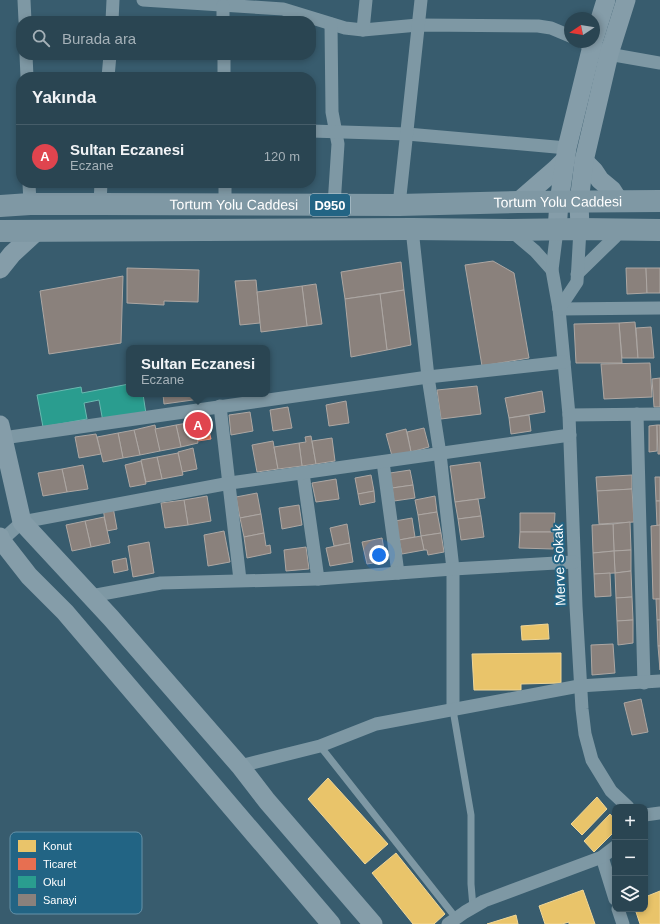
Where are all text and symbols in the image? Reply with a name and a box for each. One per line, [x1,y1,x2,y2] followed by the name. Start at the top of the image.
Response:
[564,12,600,48] north arrow
[16,16,316,60] search box
[30,27,52,49] icon: search
[62,30,136,47] text: Burada ara
[32,88,96,107] text: Yakında
[70,141,184,158] text: Sultan Eczanesi
[40,149,50,164] text: A
[264,149,300,164] text: 120 m
[70,158,113,173] text: Eczane
[493,193,622,211] street label: Tortum Yolu Caddesi
[310,194,350,216] road number: D950
[170,196,298,213] street label: Tortum Yolu Caddesi
[126,345,270,397] popup
[141,355,255,372] text: Sultan Eczanesi
[141,372,184,387] text: Eczane
[185,410,211,440] pin: A
[550,523,568,606] street label: Merve Sokak
[369,545,389,565] your location
[612,804,648,912] map controls
[612,804,648,840] button: +
[10,832,142,914] legend
[43,840,72,852] text: Konut
[612,840,648,876] button: −
[43,858,76,870] text: Ticaret
[43,876,66,888] text: Okul
[612,876,648,912] button: layers
[43,894,77,906] text: Sanayi

